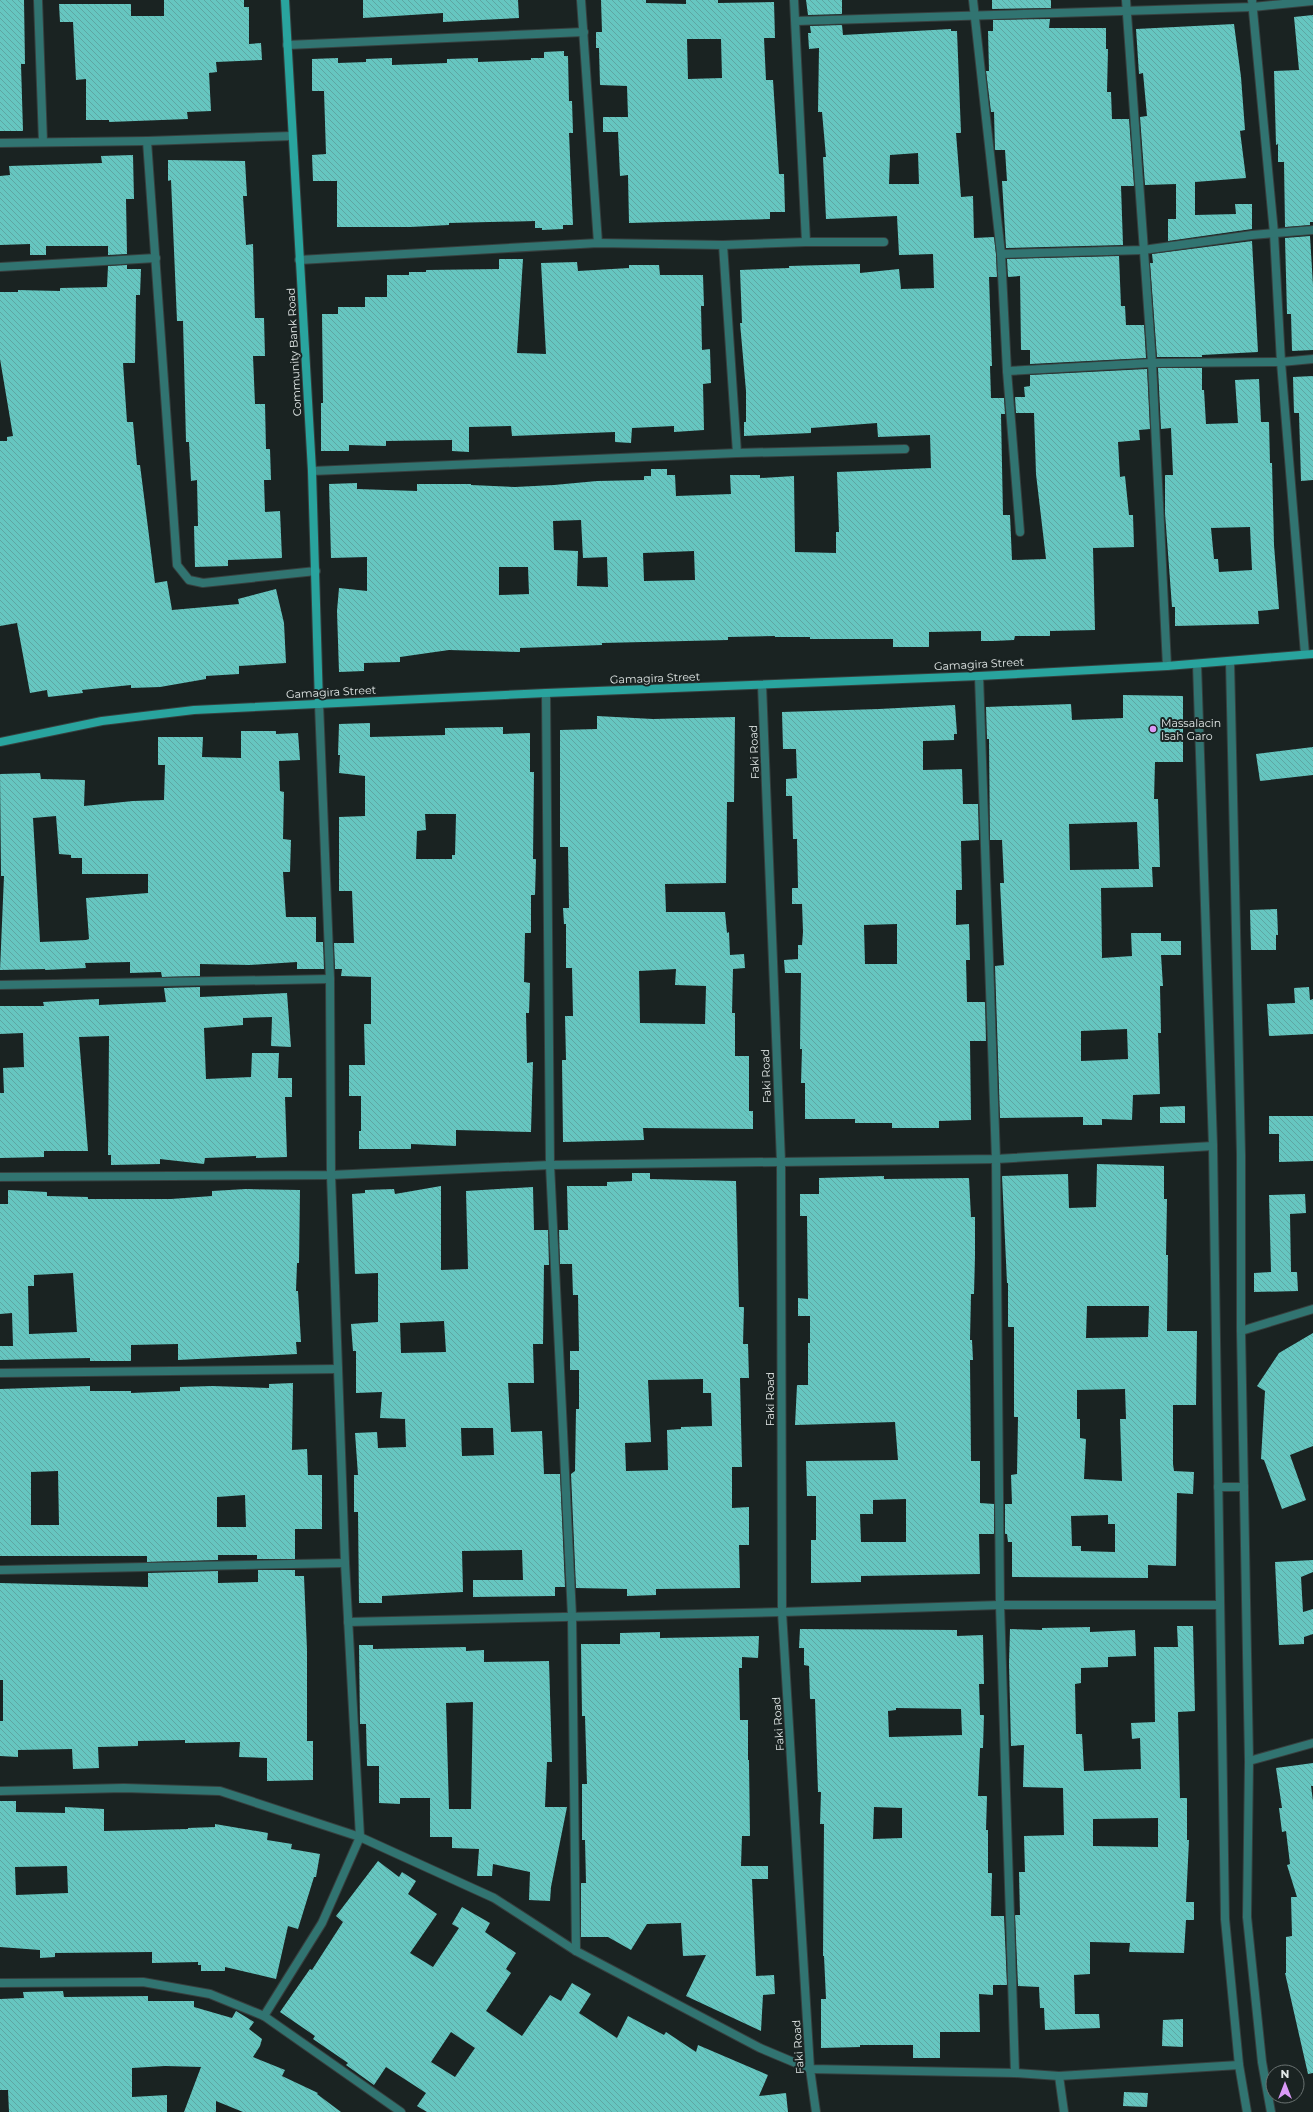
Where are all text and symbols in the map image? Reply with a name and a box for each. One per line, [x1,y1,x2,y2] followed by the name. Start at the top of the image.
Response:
[284,287,304,417] street label: Community Bank Road
[934,655,1025,673] street label: Gamagira Street
[610,669,701,687] street label: Gamagira Street
[286,683,377,701] street label: Gamagira Street
[1161,716,1221,743] place label: Massalacin Isah Garo
[1148,724,1158,734] marker: Massalacin Isah Garo
[746,725,762,779] street label: Faki Road
[758,1049,774,1103] street label: Faki Road
[763,1372,777,1426] street label: Faki Road
[769,1696,787,1752] street label: Faki Road
[789,2019,807,2075] street label: Faki Road
[1265,2064,1305,2104] north arrow
[1281,2067,1289,2081] text: N

